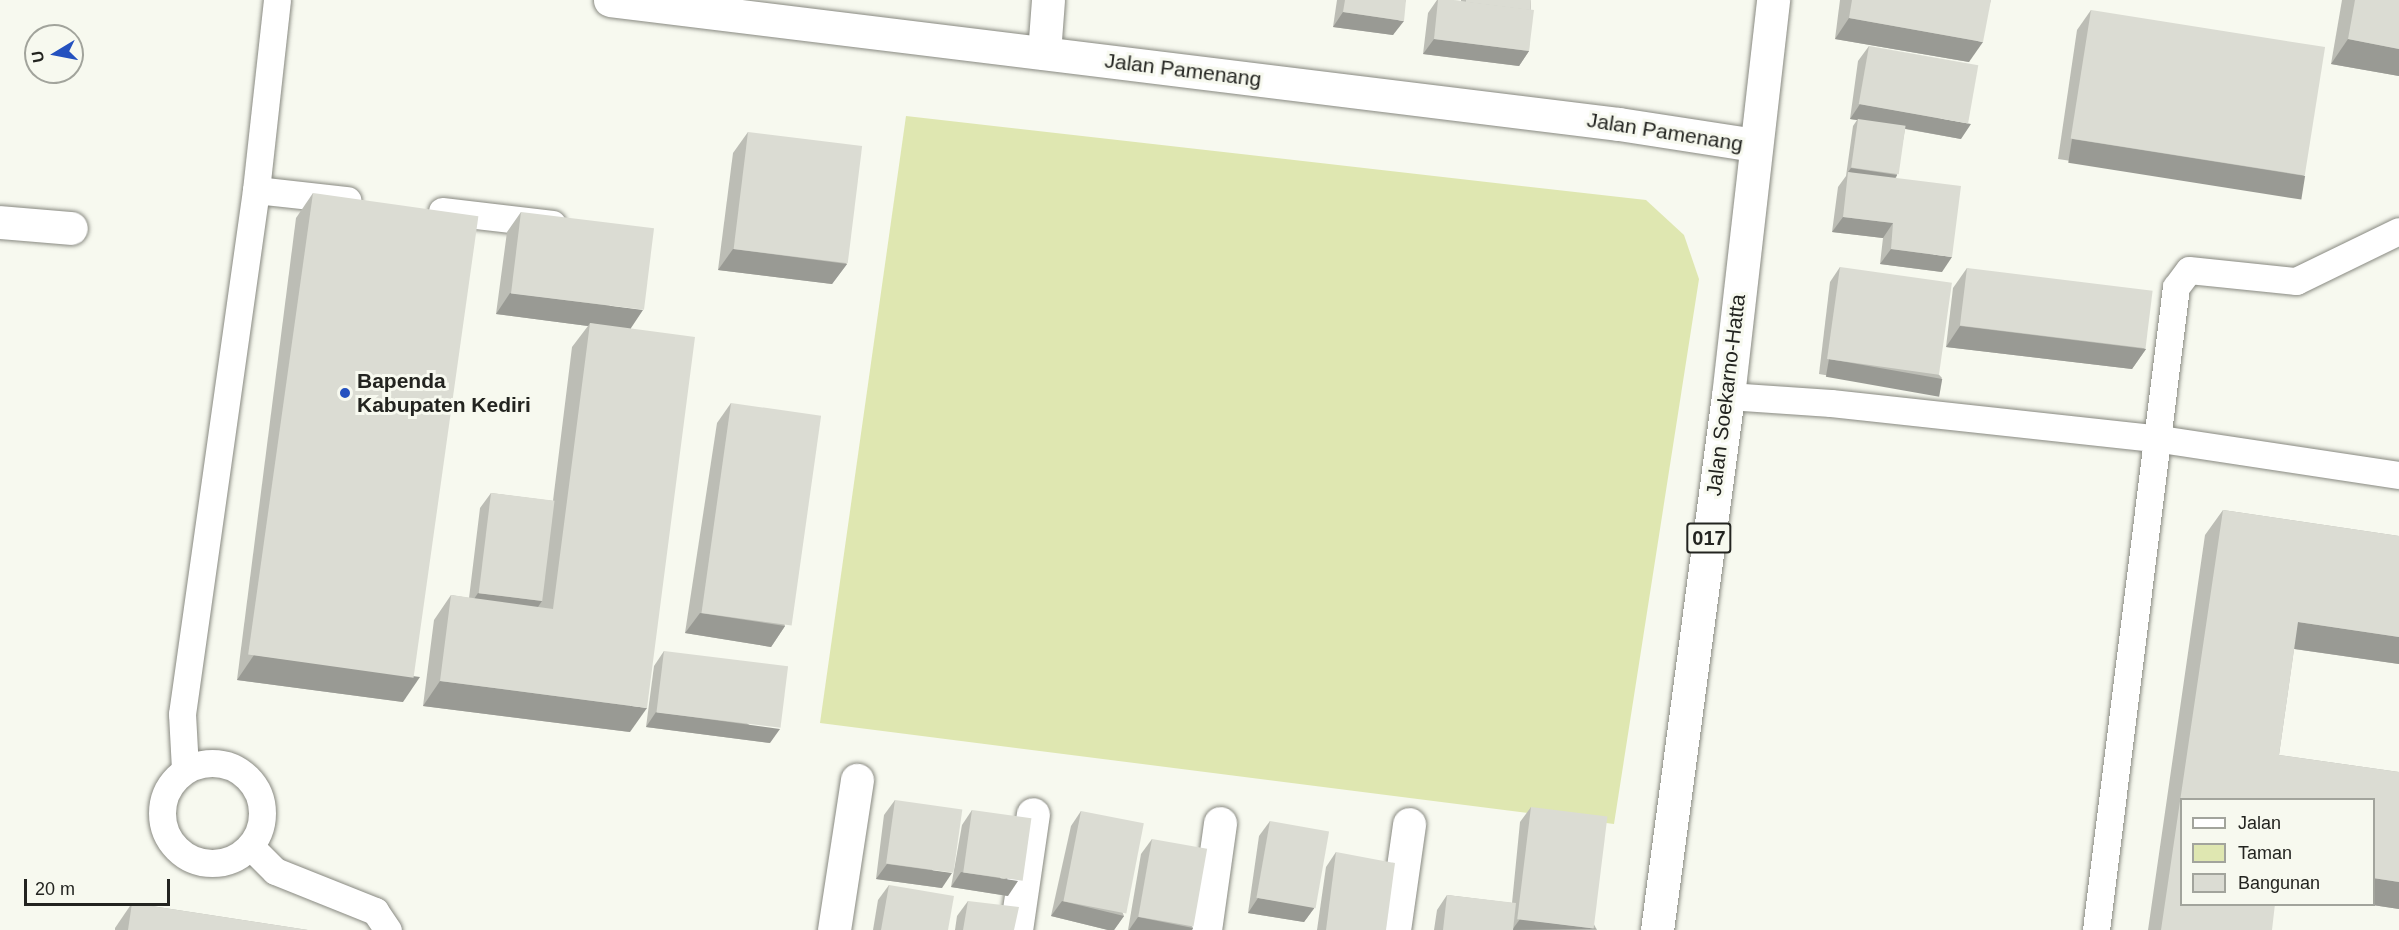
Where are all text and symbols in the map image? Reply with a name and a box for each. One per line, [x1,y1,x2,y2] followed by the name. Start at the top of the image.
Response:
[24,24,84,84] north arrow
[1103,48,1263,92] street label: Jalan Pamenang
[28,50,47,64] text: U
[1585,107,1745,157] street label: Jalan Pamenang
[1701,293,1751,497] street label: Jalan Soekarno-Hatta
[357,368,531,418] place label: Bapenda Kabupaten Kediri
[338,386,352,400] marker: Bapenda Kabupaten Kediri
[1685,521,1733,555] road number: 017
[2180,798,2375,906] legend
[2238,813,2281,833] text: Jalan
[2238,843,2292,863] text: Taman
[27,867,172,905] scale bar
[2238,873,2320,893] text: Bangunan
[35,879,75,899] text: 20 m

